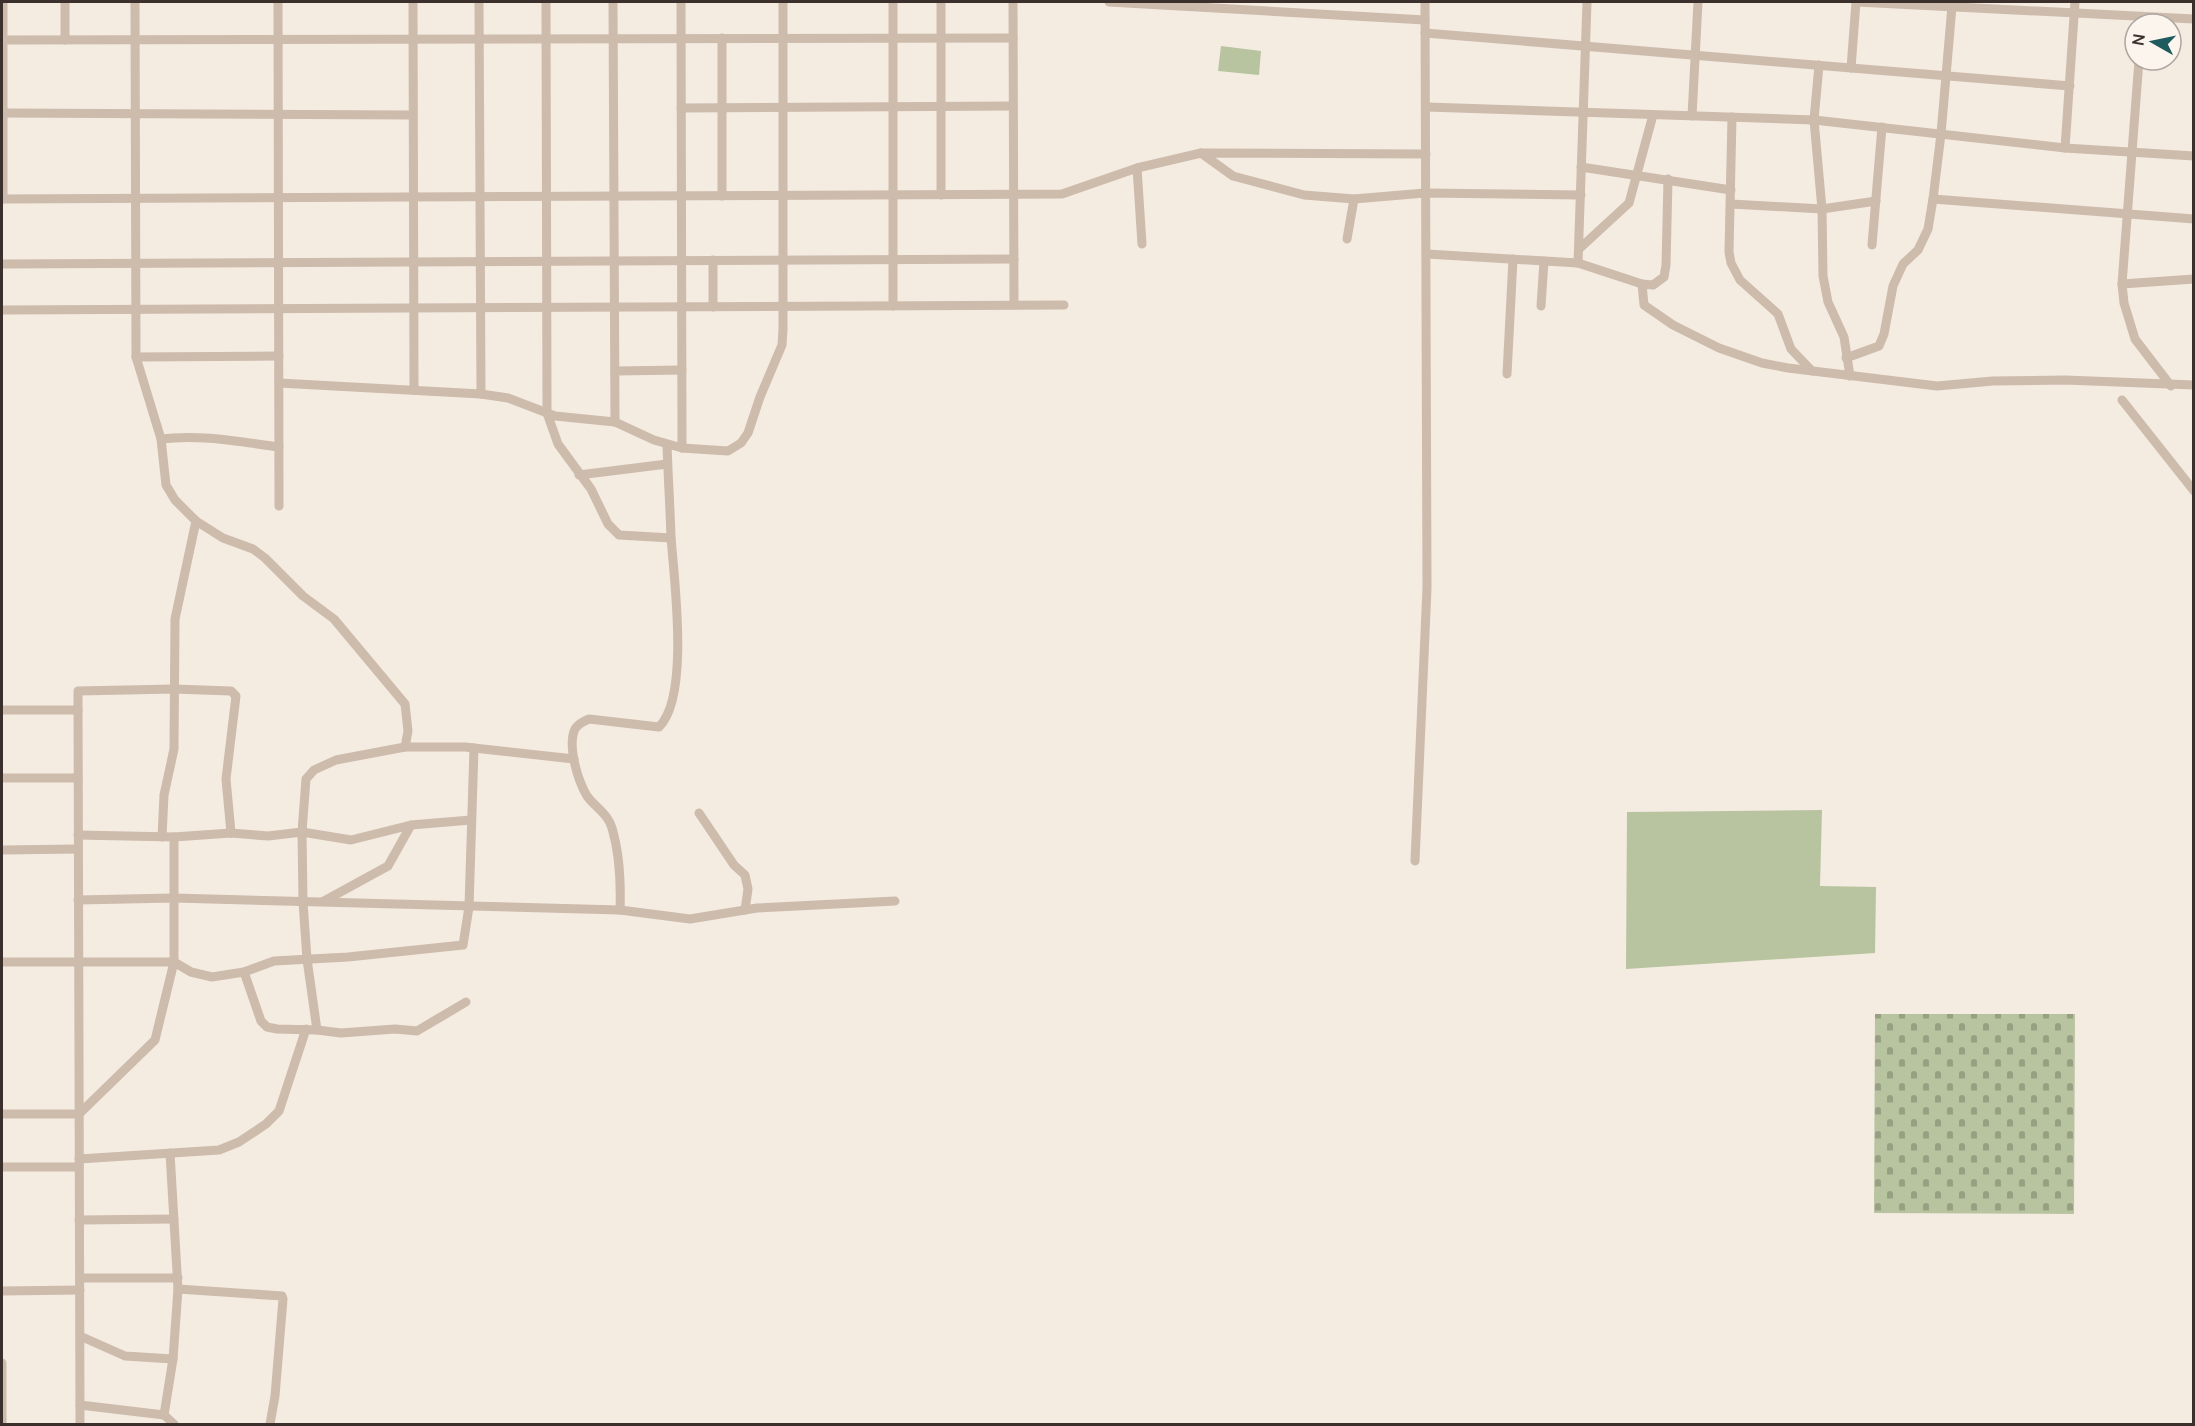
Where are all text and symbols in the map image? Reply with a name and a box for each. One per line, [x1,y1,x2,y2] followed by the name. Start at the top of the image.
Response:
[2123,12,2183,72] north arrow
[2126,32,2150,47] text: N

